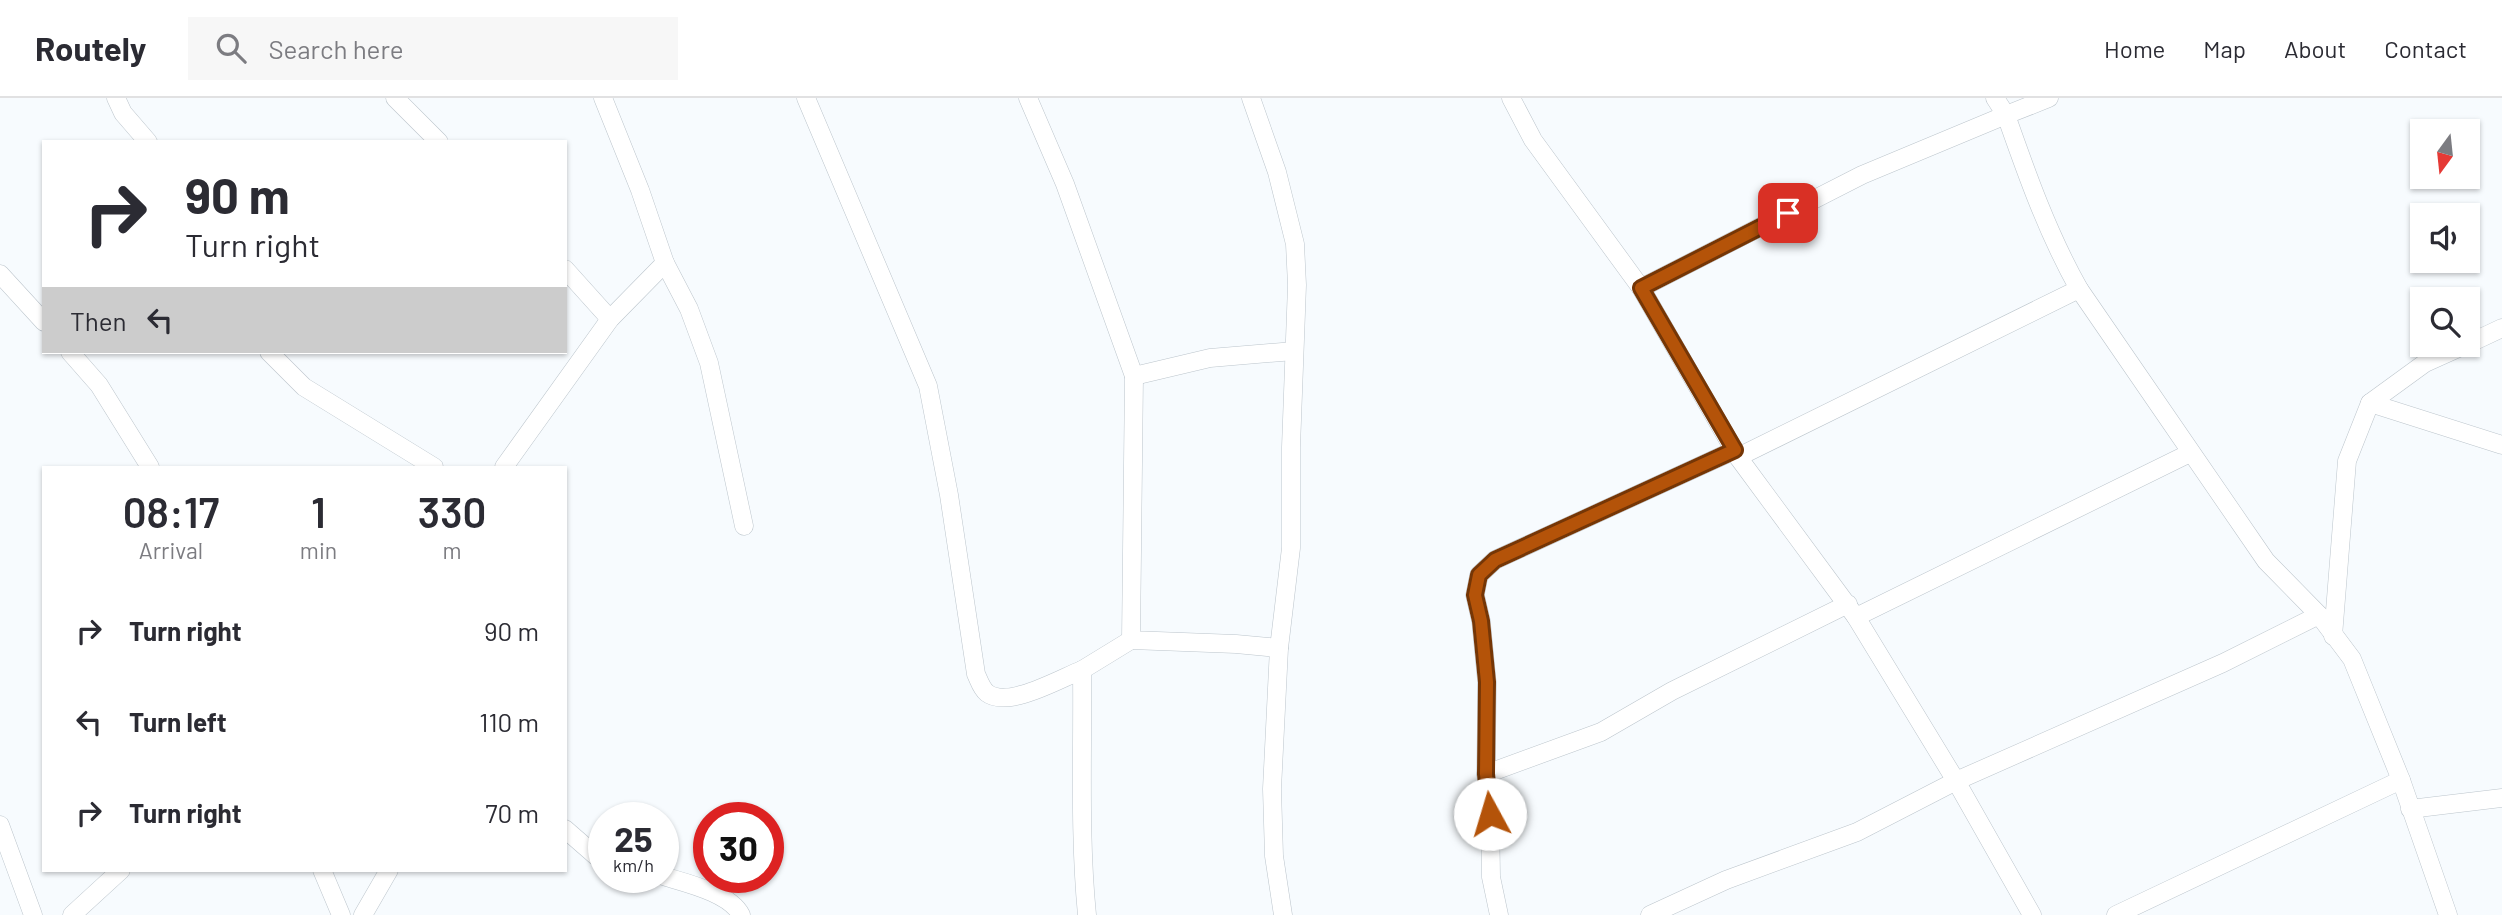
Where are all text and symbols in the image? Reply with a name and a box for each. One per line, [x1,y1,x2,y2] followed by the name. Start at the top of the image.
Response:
[188,17,678,80] search box
[35,28,146,68] text: Routely
[212,29,250,67] icon: search
[268,33,404,64] text: Search here
[2104,34,2165,63] text: Home
[2203,34,2246,63] text: Map
[2284,34,2346,63] text: About
[2384,34,2467,63] text: Contact
[2410,119,2480,189] north arrow
[2410,119,2480,357] map controls
[185,165,290,224] text: 90 m
[70,168,161,259] icon: right
[1758,183,1818,243] pin
[1769,194,1807,232] icon: arrive
[2410,203,2480,273] button: sound
[185,225,320,263] text: Turn right
[2410,287,2480,357] button: search
[141,301,179,339] icon: left
[70,305,127,336] text: Then
[123,486,219,536] text: 08:17
[311,486,326,536] text: 1
[418,486,486,536] text: 330
[139,536,203,564] text: Arrival
[300,536,337,564] text: min
[443,536,462,564] text: m
[70,612,108,650] icon: right
[129,615,242,646] text: Turn right
[484,615,539,646] text: 90 m
[70,703,108,741] icon: left
[129,706,227,737] text: Turn left
[479,706,539,737] text: 110 m
[1453,777,1527,851] position arrow
[70,794,108,832] icon: right
[129,797,242,828] text: Turn right
[485,797,539,828] text: 70 m
[693,802,784,893] speed limit sign: 30
[614,817,653,859] text: 25
[613,854,654,876] text: km/h

